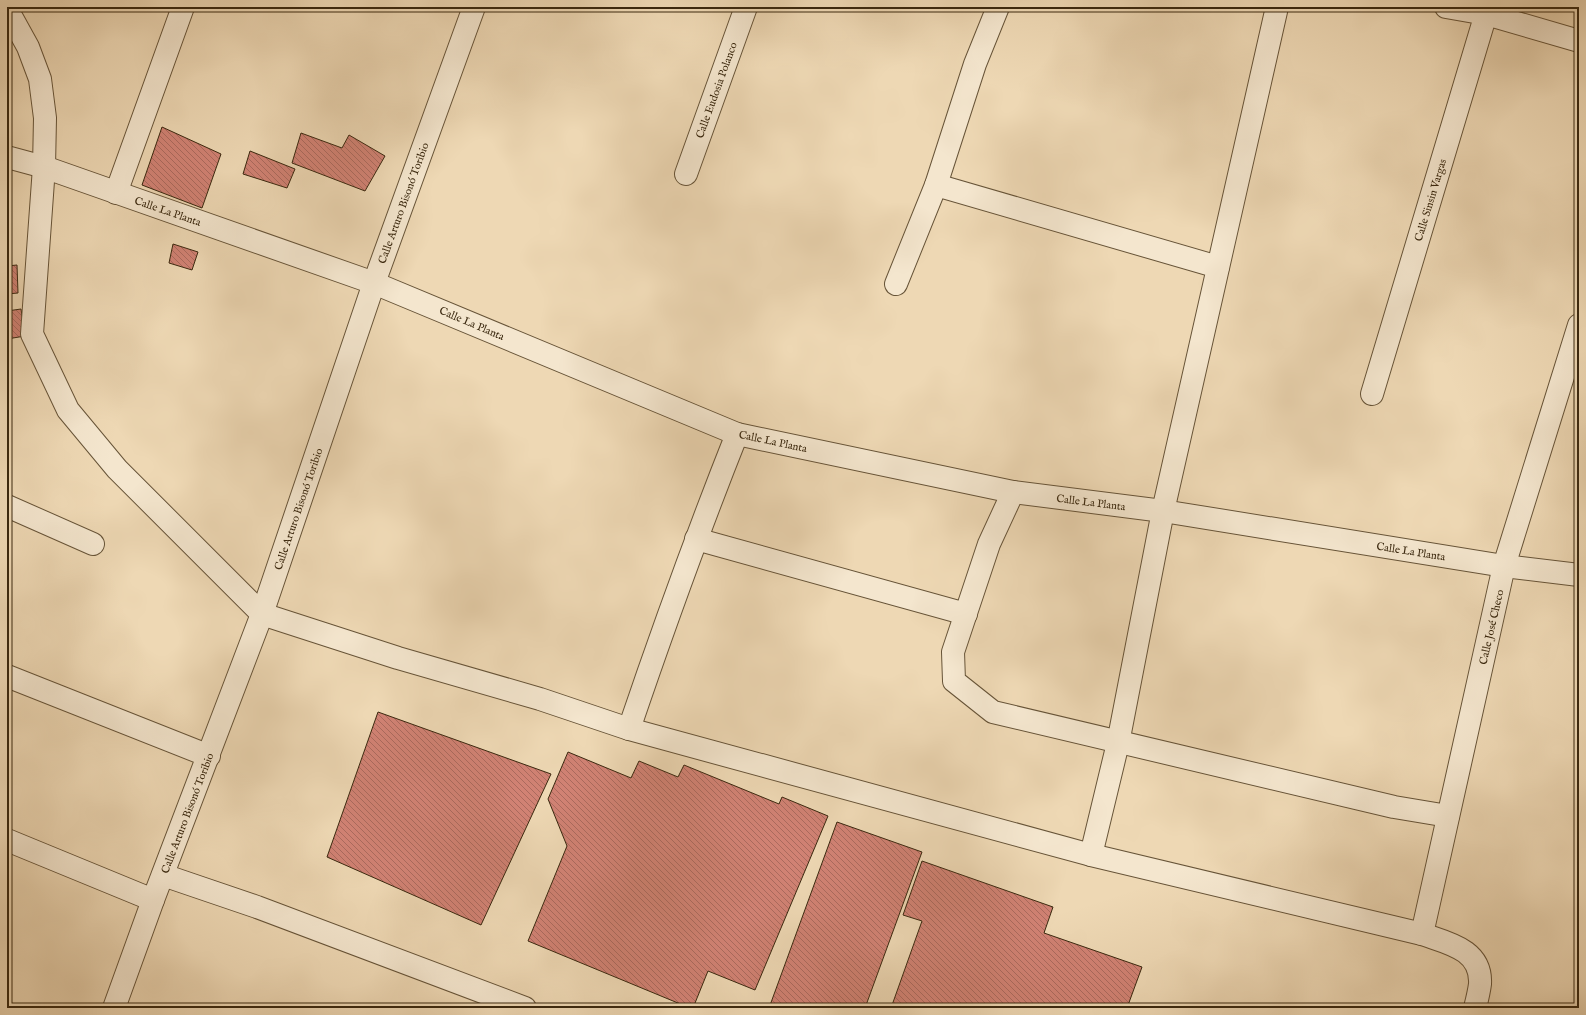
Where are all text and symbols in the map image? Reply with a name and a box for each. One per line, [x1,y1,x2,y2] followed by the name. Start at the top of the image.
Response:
[693,40,741,140] street label: Calle Eudosia Polanco
[375,141,432,266] street label: Calle Arturo Bisonó Toribio
[1412,157,1450,243] street label: Calle Sinsin Vargas
[133,194,203,230] street label: Calle La Planta
[437,304,507,344] street label: Calle La Planta
[737,428,808,456] street label: Calle La Planta
[271,446,326,572] street label: Calle Arturo Bisonó Toribio
[1056,492,1126,514] street label: Calle La Planta
[1375,540,1447,564] street label: Calle La Planta
[1477,588,1507,666] street label: Calle José Checo
[158,751,217,876] street label: Calle Arturo Bisonó Toribio

